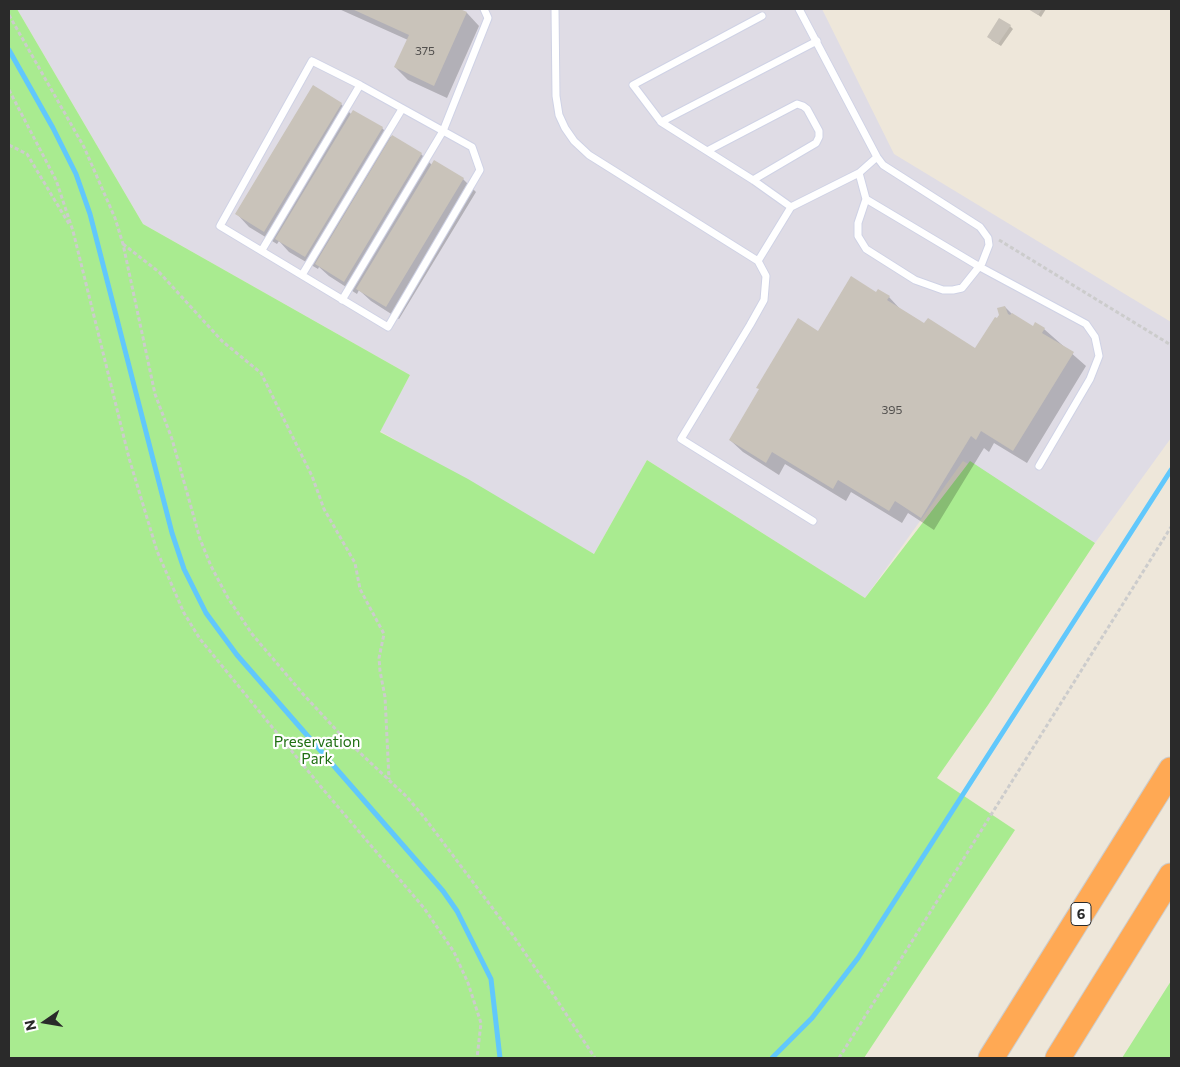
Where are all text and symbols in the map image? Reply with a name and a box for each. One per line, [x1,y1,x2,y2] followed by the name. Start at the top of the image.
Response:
[415,44,435,58] house number: 375
[881,403,903,417] house number: 395
[274,733,360,768] park label: Preservation Park
[1071,902,1091,926] road number: 6
[20,997,70,1047] north arrow
[20,1018,39,1033] text: N

